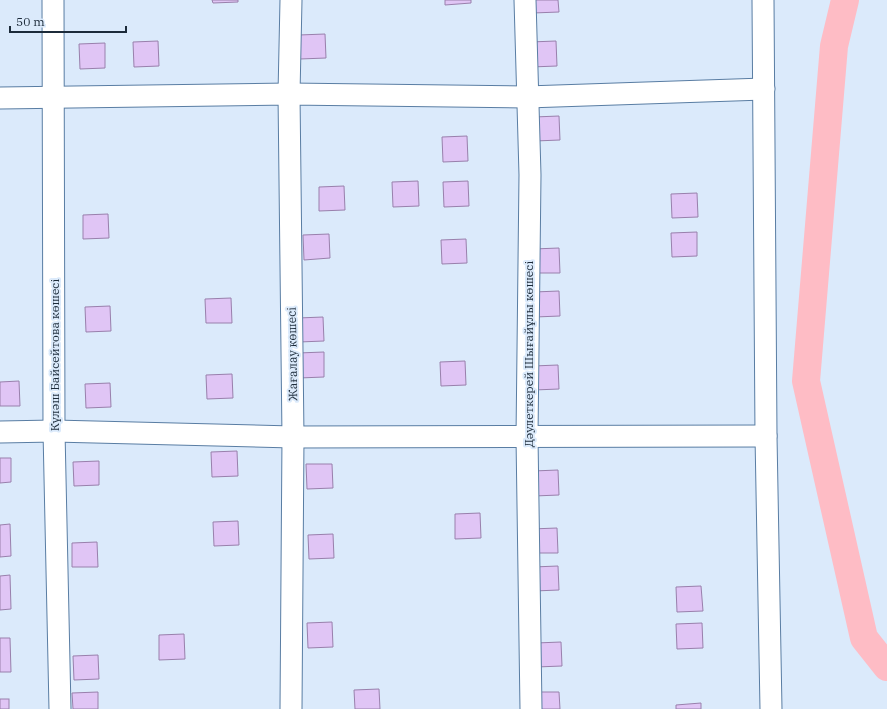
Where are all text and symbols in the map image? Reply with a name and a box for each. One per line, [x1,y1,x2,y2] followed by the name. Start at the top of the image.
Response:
[10,8,126,34] scale bar
[16,14,45,29] text: 50 m
[521,261,536,447] street label: Дәулеткерей Шығайұлы көшесі
[47,278,62,431] street label: Күләш Байсейтова көшесі
[284,307,300,401] street label: Жағалау көшесі

